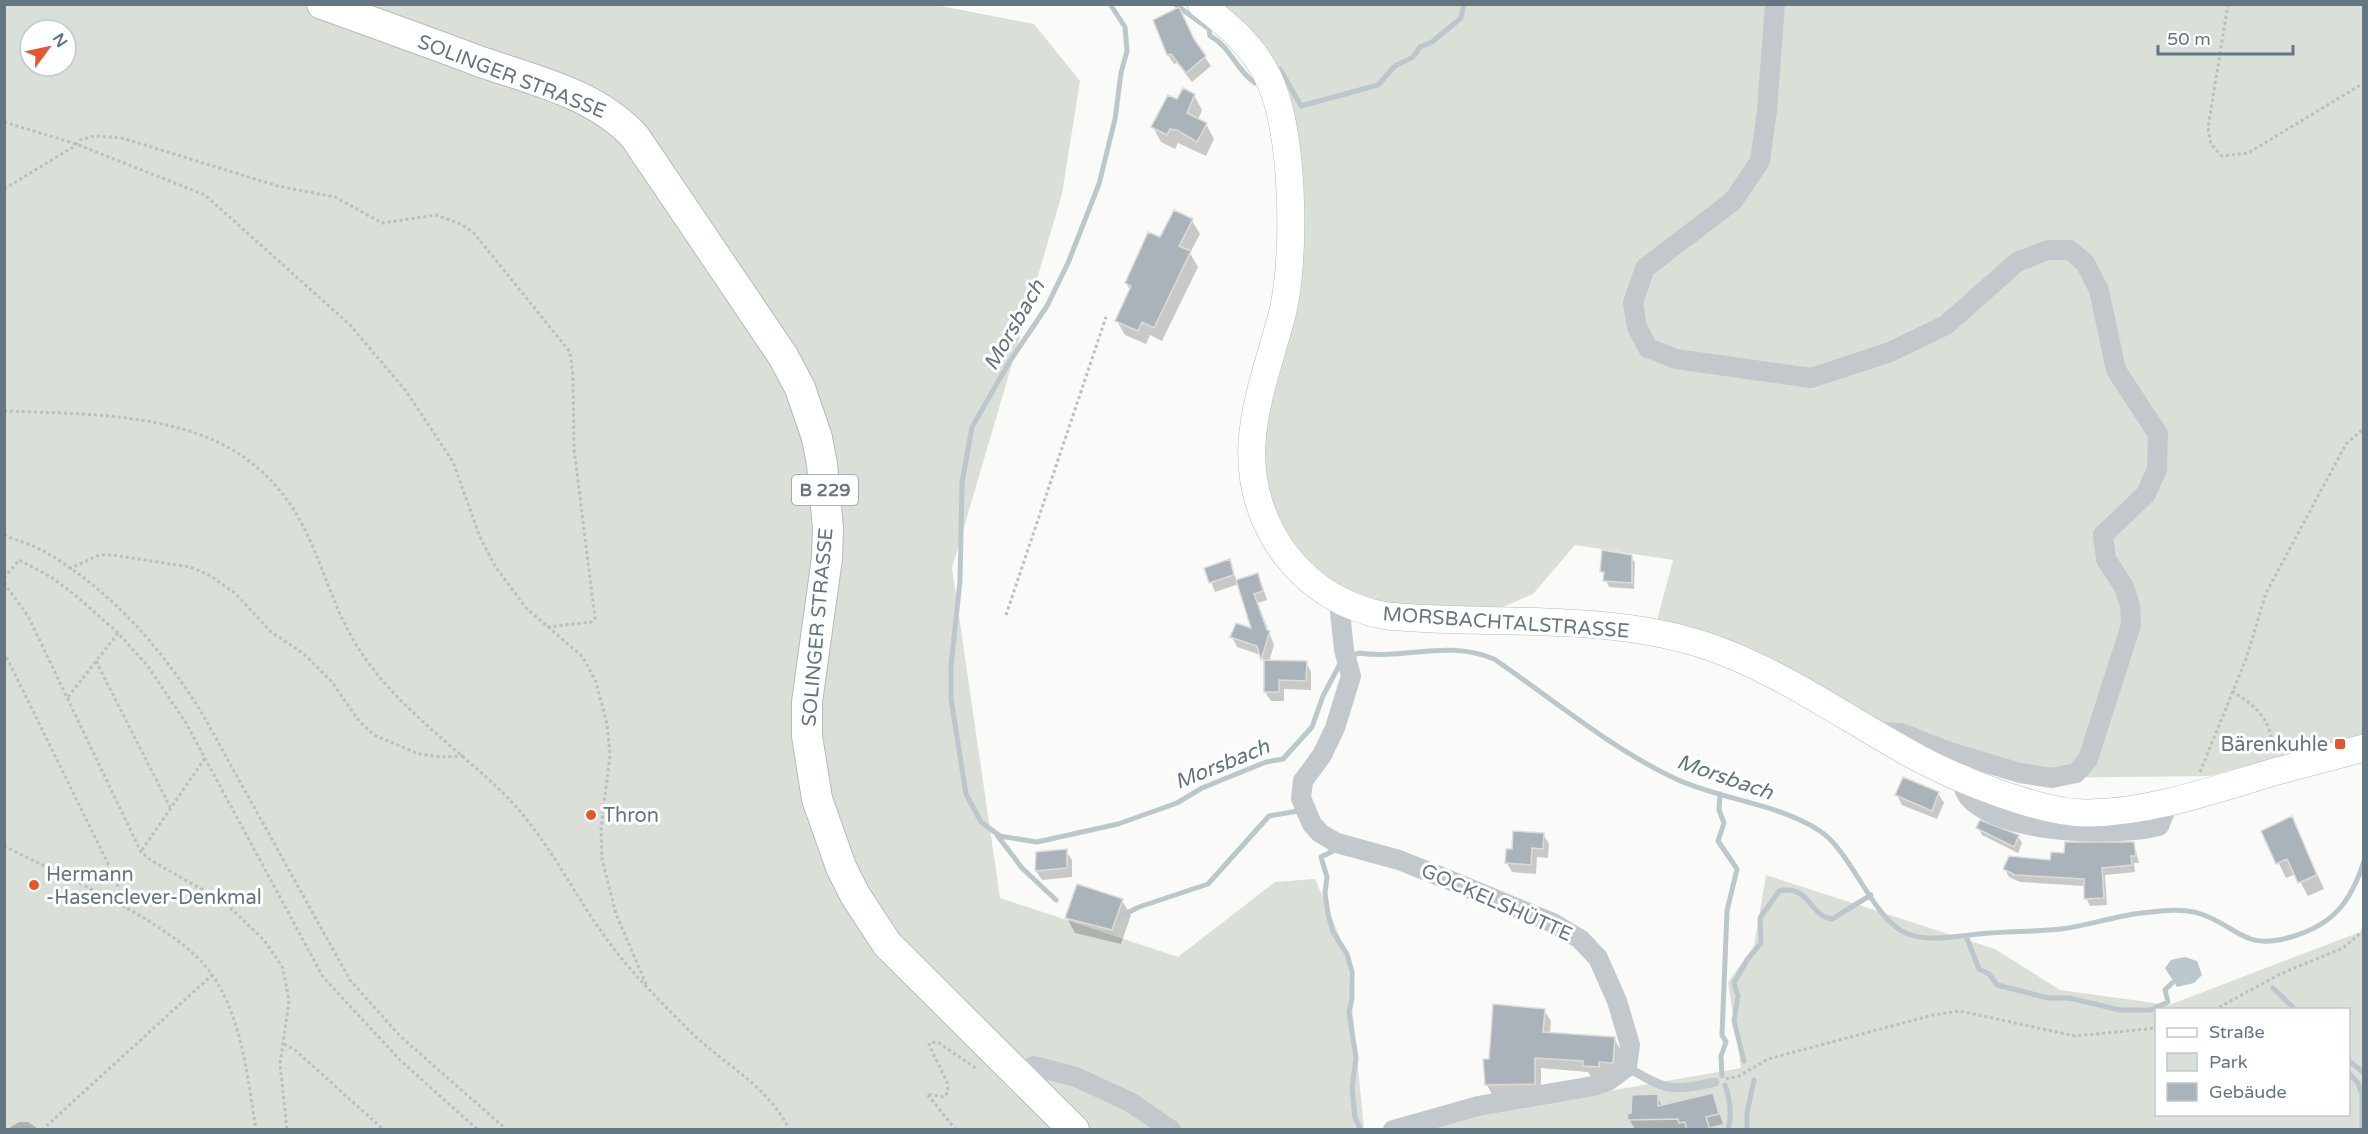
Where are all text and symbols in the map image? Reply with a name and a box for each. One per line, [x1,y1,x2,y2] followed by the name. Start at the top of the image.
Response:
[18,18,78,78] north arrow
[2158,18,2293,56] scale bar
[2167,28,2211,50] text: 50 m
[48,30,72,51] text: N
[414,30,609,124] street label: SOLINGER STRASSE
[979,275,1051,375] water label: Morsbach
[792,475,858,505] road number: B 229
[797,527,839,728] street label: SOLINGER STRASSE
[1382,602,1630,644] street label: MORSBACHTALSTRASSE
[2220,733,2328,757] place label: Bärenkuhle
[1171,734,1274,795] water label: Morsbach
[2333,737,2347,751] marker: Bärenkuhle
[1674,749,1777,806] water label: Morsbach
[603,804,659,828] place label: Thron
[584,808,598,822] marker: Thron
[1417,858,1576,947] street label: GOCKELSHÜTTE
[46,863,262,910] place label: Hermann -Hasenclever-Denkmal
[27,878,41,892] marker: Hermann -Hasenclever-Denkmal
[2155,1008,2350,1116] legend
[2209,1021,2265,1043] text: Straße
[2209,1051,2248,1073] text: Park
[2209,1081,2287,1103] text: Gebäude

